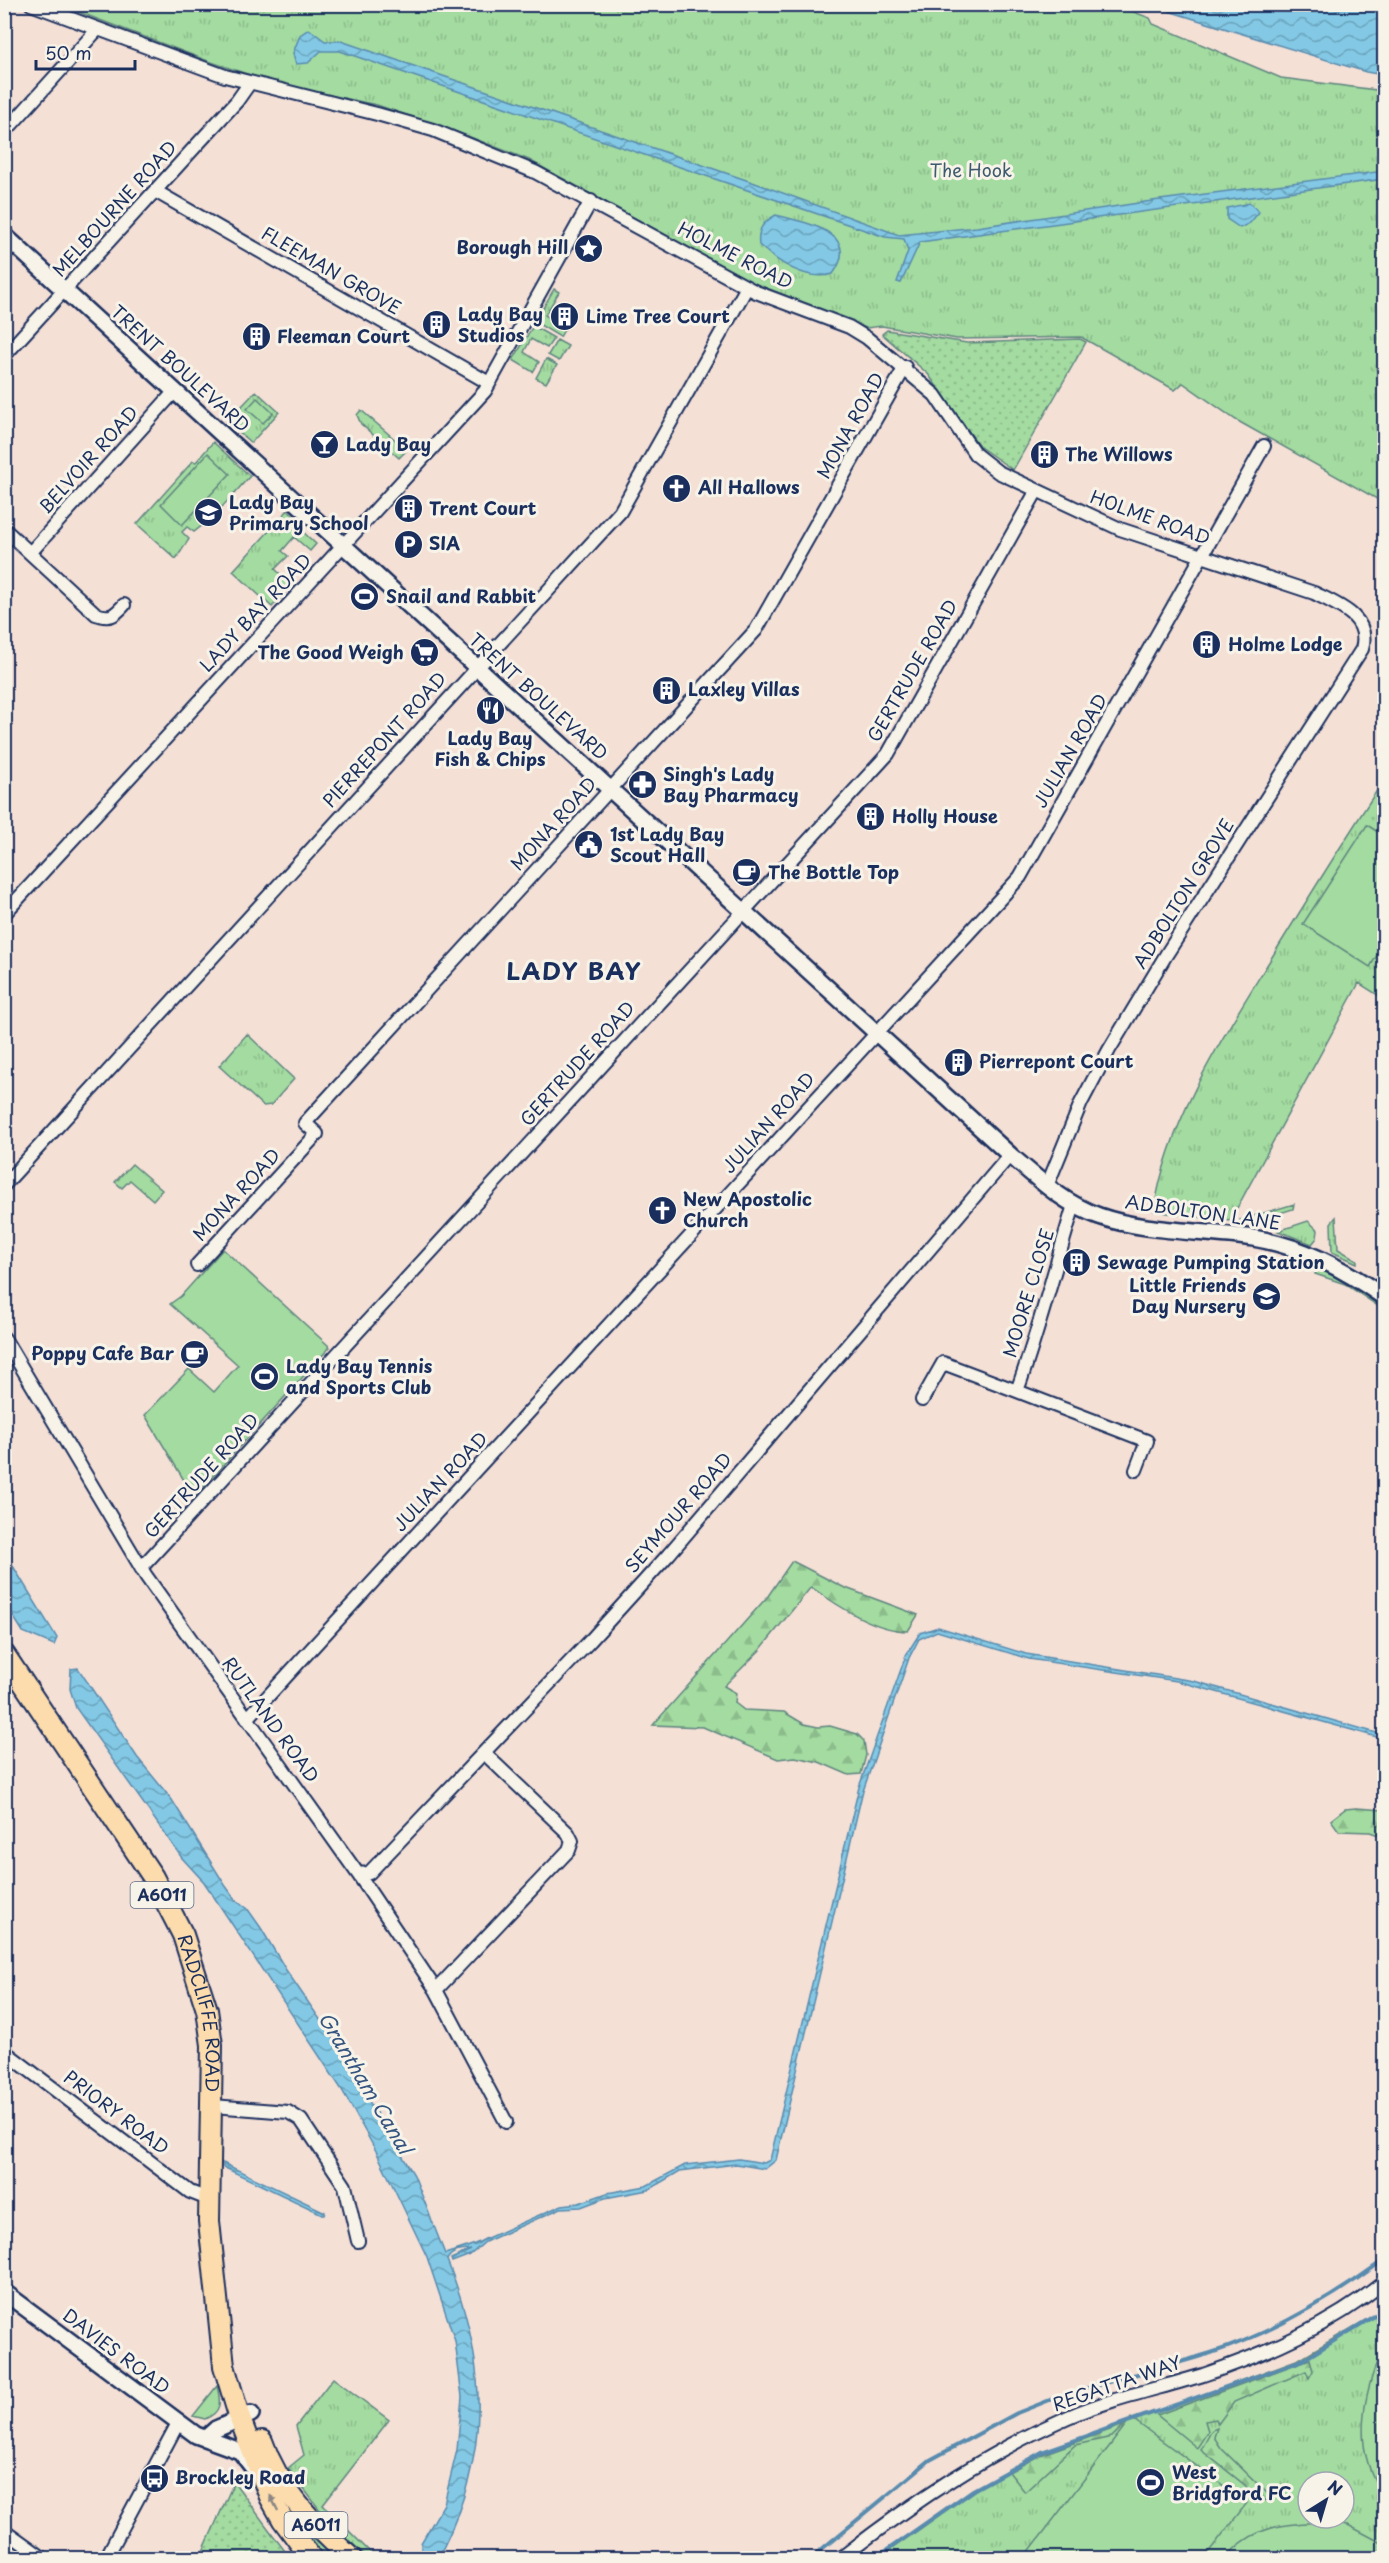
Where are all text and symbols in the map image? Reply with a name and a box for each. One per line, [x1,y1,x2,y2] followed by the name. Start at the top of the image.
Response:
[36,33,135,71] scale bar
[45,39,92,66] text: 50 m
[45,134,182,282] street label: MELBOURNE ROAD
[930,156,1012,183] park label: The Hook
[673,214,798,295] street label: HOLME ROAD
[257,219,406,321] street label: FLEEMAN GROVE
[573,232,605,264] place icon: Borough Hill
[456,233,568,260] place label: Borough Hill
[105,298,257,438] street label: TRENT BOULEVARD
[458,300,543,348] place label: Lady Bay Studios
[549,301,581,333] building icon: Lime Tree Court
[586,302,730,329] place label: Lime Tree Court
[421,309,453,341] building icon: Lady Bay Studios
[240,321,272,353] building icon: Fleeman Court
[277,322,411,349] place label: Fleeman Court
[809,367,890,483] street label: MONA ROAD
[32,399,144,519] street label: BELVOIR ROAD
[309,429,341,461] bar icon: Lady Bay
[346,430,431,457] place label: Lady Bay
[1028,439,1060,471] building icon: The Willows
[1065,440,1173,467] place label: The Willows
[661,472,693,504] church icon: All Hallows
[697,473,800,500] place label: All Hallows
[1087,482,1214,551] street label: HOLME ROAD
[229,488,369,536] place label: Lady Bay Primary School
[392,493,424,525] building icon: Trent Court
[429,494,537,521] place label: Trent Court
[192,497,224,529] school or university icon: Lady Bay Primary School
[392,528,424,560] parking icon: SIA
[429,529,460,556] place label: SIA
[193,547,317,677] street label: LADY BAY ROAD
[349,581,381,613] sports icon: Snail and Rabbit
[386,582,536,609] place label: Snail and Rabbit
[860,594,963,746] street label: GERTRUDE ROAD
[463,626,615,766] street label: TRENT BOULEVARD
[1191,629,1223,661] building icon: Holme Lodge
[1228,630,1343,657] place label: Holme Lodge
[409,637,441,669] supermarket icon: The Good Weigh
[258,638,404,665] place label: The Good Weigh
[316,665,452,813] street label: PIERREPONT ROAD
[651,674,683,706] building icon: Laxley Villas
[688,675,800,702] place label: Laxley Villas
[1026,688,1113,812] street label: JULIAN ROAD
[474,694,506,726] restaurant icon: Lady Bay Fish & Chips
[434,724,546,772] place label: Lady Bay Fish & Chips
[663,760,798,808] place label: Singh's Lady Bay Pharmacy
[626,769,658,801] pharmacy icon: Singh's Lady Bay Pharmacy
[503,770,602,876] street label: MONA ROAD
[855,801,887,833] building icon: Holly House
[892,802,998,829] place label: Holly House
[1126,813,1240,973] street label: ADBOLTON GROVE
[610,820,724,868] place label: 1st Lady Bay Scout Hall
[573,829,605,861] public building icon: 1st Lady Bay Scout Hall
[731,857,763,889] cafe icon: The Bottle Top
[768,858,899,885] place label: The Bottle Top
[506,952,642,988] district label: LADY BAY
[513,994,641,1132] street label: GERTRUDE ROAD
[942,1046,974,1078] building icon: Pierrepont Court
[979,1047,1134,1074] place label: Pierrepont Court
[715,1066,821,1178] street label: JULIAN ROAD
[186,1142,286,1246] street label: MONA ROAD
[683,1185,812,1233] place label: New Apostolic Church
[1124,1187,1283,1236] street label: ADBOLTON LANE
[646,1194,678,1226] church icon: New Apostolic Church
[995,1225,1060,1360] street label: MOORE CLOSE
[1060,1247,1092,1279] building icon: Sewage Pumping Station
[1097,1248,1325,1275] place label: Sewage Pumping Station
[1129,1271,1246,1319] place label: Little Friends Day Nursery
[1251,1280,1283,1312] school or university icon: Little Friends Day Nursery
[179,1338,211,1370] cafe icon: Poppy Cafe Bar
[31,1339,175,1366] place label: Poppy Cafe Bar
[286,1352,433,1400] place label: Lady Bay Tennis and Sports Club
[249,1361,281,1393] sports icon: Lady Bay Tennis and Sports Club
[137,1406,265,1544] street label: GERTRUDE ROAD
[386,1425,493,1537] street label: JULIAN ROAD
[618,1446,738,1578] street label: SEYMOUR ROAD
[216,1651,326,1788] street label: RUTLAND ROAD
[130,1882,194,1908] road number: A6011
[172,1930,227,2092] street label: RADCLIFFE ROAD
[311,2006,422,2162] water label: Grantham Canal
[59,2063,175,2160] street label: PRIORY ROAD
[58,2302,176,2400] street label: DAVIES ROAD
[1048,2348,1185,2417] street label: REGATTA WAY
[1172,2458,1292,2506] place label: West Bridgford FC
[138,2462,170,2494] bus stop icon: Brockley Road
[175,2463,305,2490] place label: Brockley Road
[1135,2467,1167,2499] sports icon: West Bridgford FC
[1296,2470,1356,2530] north arrow
[1323,2474,1348,2501] text: N
[269,2494,279,2511] one-way arrow
[284,2512,348,2538] road number: A6011

